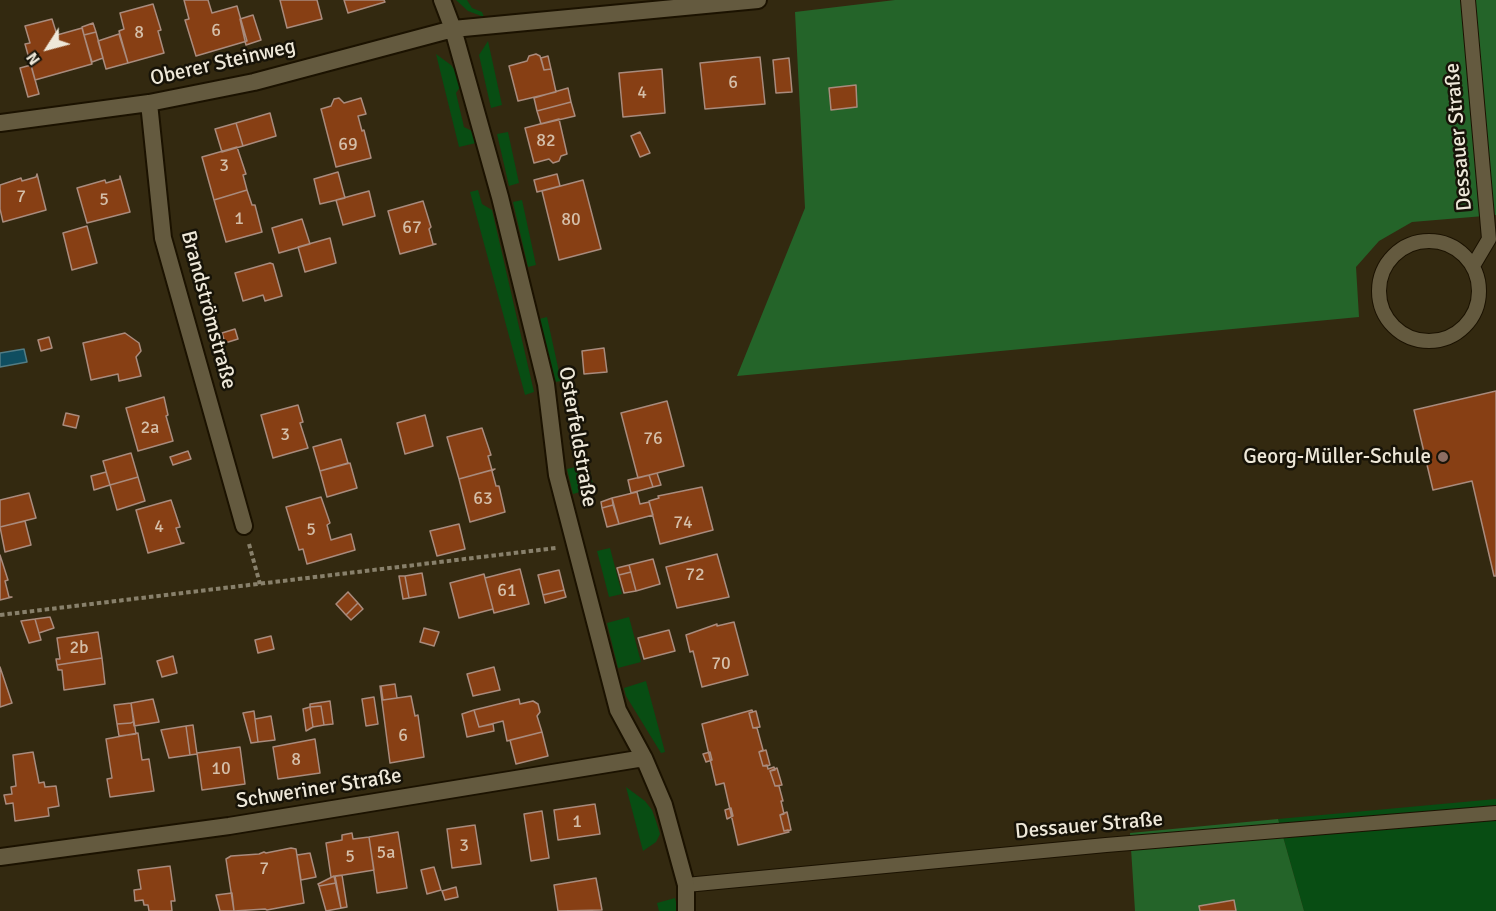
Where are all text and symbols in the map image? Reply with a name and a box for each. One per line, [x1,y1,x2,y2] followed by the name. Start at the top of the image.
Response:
[18,18,78,78] north arrow
[211,20,221,42] house number: 6
[134,22,144,44] house number: 8
[148,34,298,92] street label: Oberer Steinweg
[22,48,45,69] text: N
[1440,62,1478,212] street label: Dessauer Straße
[728,72,738,94] house number: 6
[637,82,647,104] house number: 4
[536,130,556,152] house number: 82
[338,134,358,156] house number: 69
[219,155,229,177] house number: 3
[16,186,26,208] house number: 7
[99,189,109,211] house number: 5
[234,208,244,230] house number: 1
[561,209,581,231] house number: 80
[402,217,422,239] house number: 67
[175,228,241,392] street label: Brandströmstraße
[552,365,602,509] street label: Osterfeldstraße
[141,417,159,439] house number: 2a
[280,424,290,446] house number: 3
[643,428,663,450] house number: 76
[1243,444,1431,470] place label: Georg-Müller-Schule
[1436,450,1450,464] marker: Georg-Müller-Schule
[473,488,493,510] house number: 63
[673,512,693,534] house number: 74
[154,516,164,538] house number: 4
[306,519,316,541] house number: 5
[685,564,705,586] house number: 72
[497,580,517,602] house number: 61
[69,637,89,659] house number: 2b
[711,653,731,675] house number: 70
[398,725,408,747] house number: 6
[291,749,301,771] house number: 8
[211,758,231,780] house number: 10
[235,763,403,815] street label: Schweriner Straße
[1014,807,1164,845] street label: Dessauer Straße
[572,811,582,833] house number: 1
[459,835,469,857] house number: 3
[377,842,395,864] house number: 5a
[345,846,355,868] house number: 5
[259,858,269,880] house number: 7

